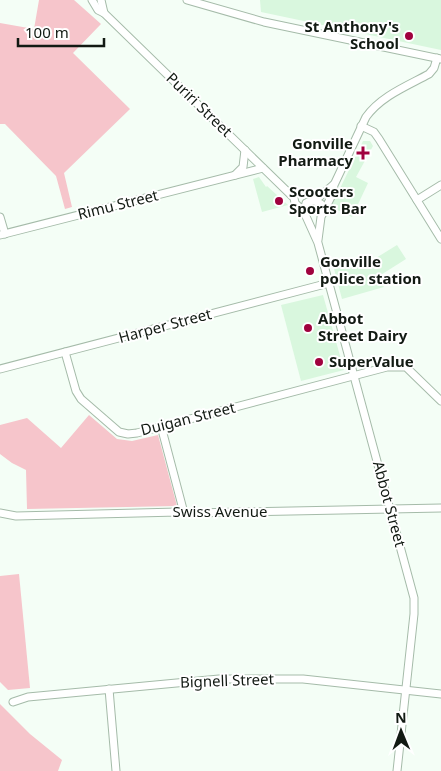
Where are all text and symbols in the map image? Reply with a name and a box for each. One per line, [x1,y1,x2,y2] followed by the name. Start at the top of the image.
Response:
[18,15,104,47] scale bar
[305,16,399,53] place label: St Anthony's School
[25,22,69,42] text: 100 m
[403,30,415,42] marker: St Anthony's School
[162,68,237,141] street label: Puriri Street
[278,133,353,170] place label: Gonville Pharmacy
[357,147,369,159] marker: Gonville Pharmacy
[289,181,367,218] place label: Scooters Sports Bar
[75,184,161,224] street label: Rimu Street
[273,195,285,207] marker: Scooters Sports Bar
[320,251,422,288] place label: Gonville police station
[304,265,316,277] marker: Gonville police station
[116,303,214,347] street label: Harper Street
[318,308,408,345] place label: Abbot Street Dairy
[302,322,314,334] marker: Abbot Street Dairy
[329,351,414,371] place label: SuperValue
[313,356,325,368] marker: SuperValue
[138,396,238,439] street label: Duigan Street
[369,459,411,550] street label: Abbot Street
[173,501,267,521] street label: Swiss Avenue
[180,668,275,692] street label: Bignell Street
[376,706,426,756] north arrow
[395,708,407,727] text: N

